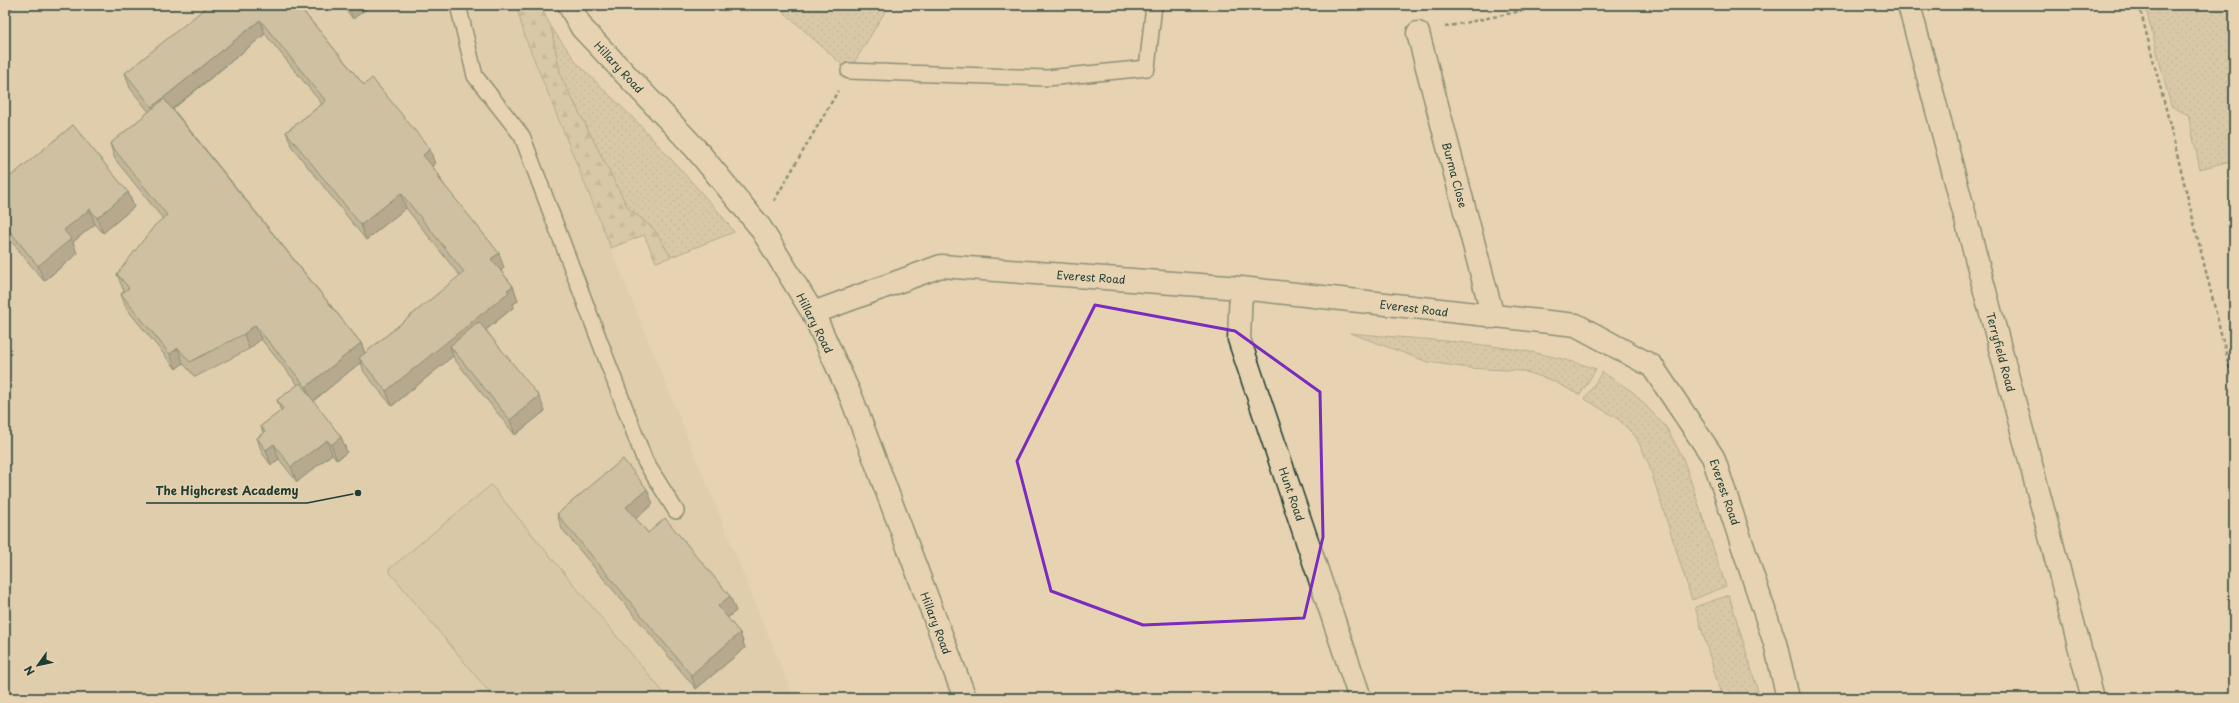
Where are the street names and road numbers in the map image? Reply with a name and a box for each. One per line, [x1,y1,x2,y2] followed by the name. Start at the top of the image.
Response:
[590,37,648,97] street label: Hillary Road
[1438,140,1472,210] street label: Burma Close
[1056,266,1126,288] street label: Everest Road
[792,290,838,356] street label: Hillary Road
[1379,295,1449,321] street label: Everest Road
[1982,310,2020,394] street label: Terryfield Road
[1706,457,1744,527] street label: Everest Road
[1275,465,1309,523] street label: Hunt Road
[916,589,956,657] street label: Hillary Road

